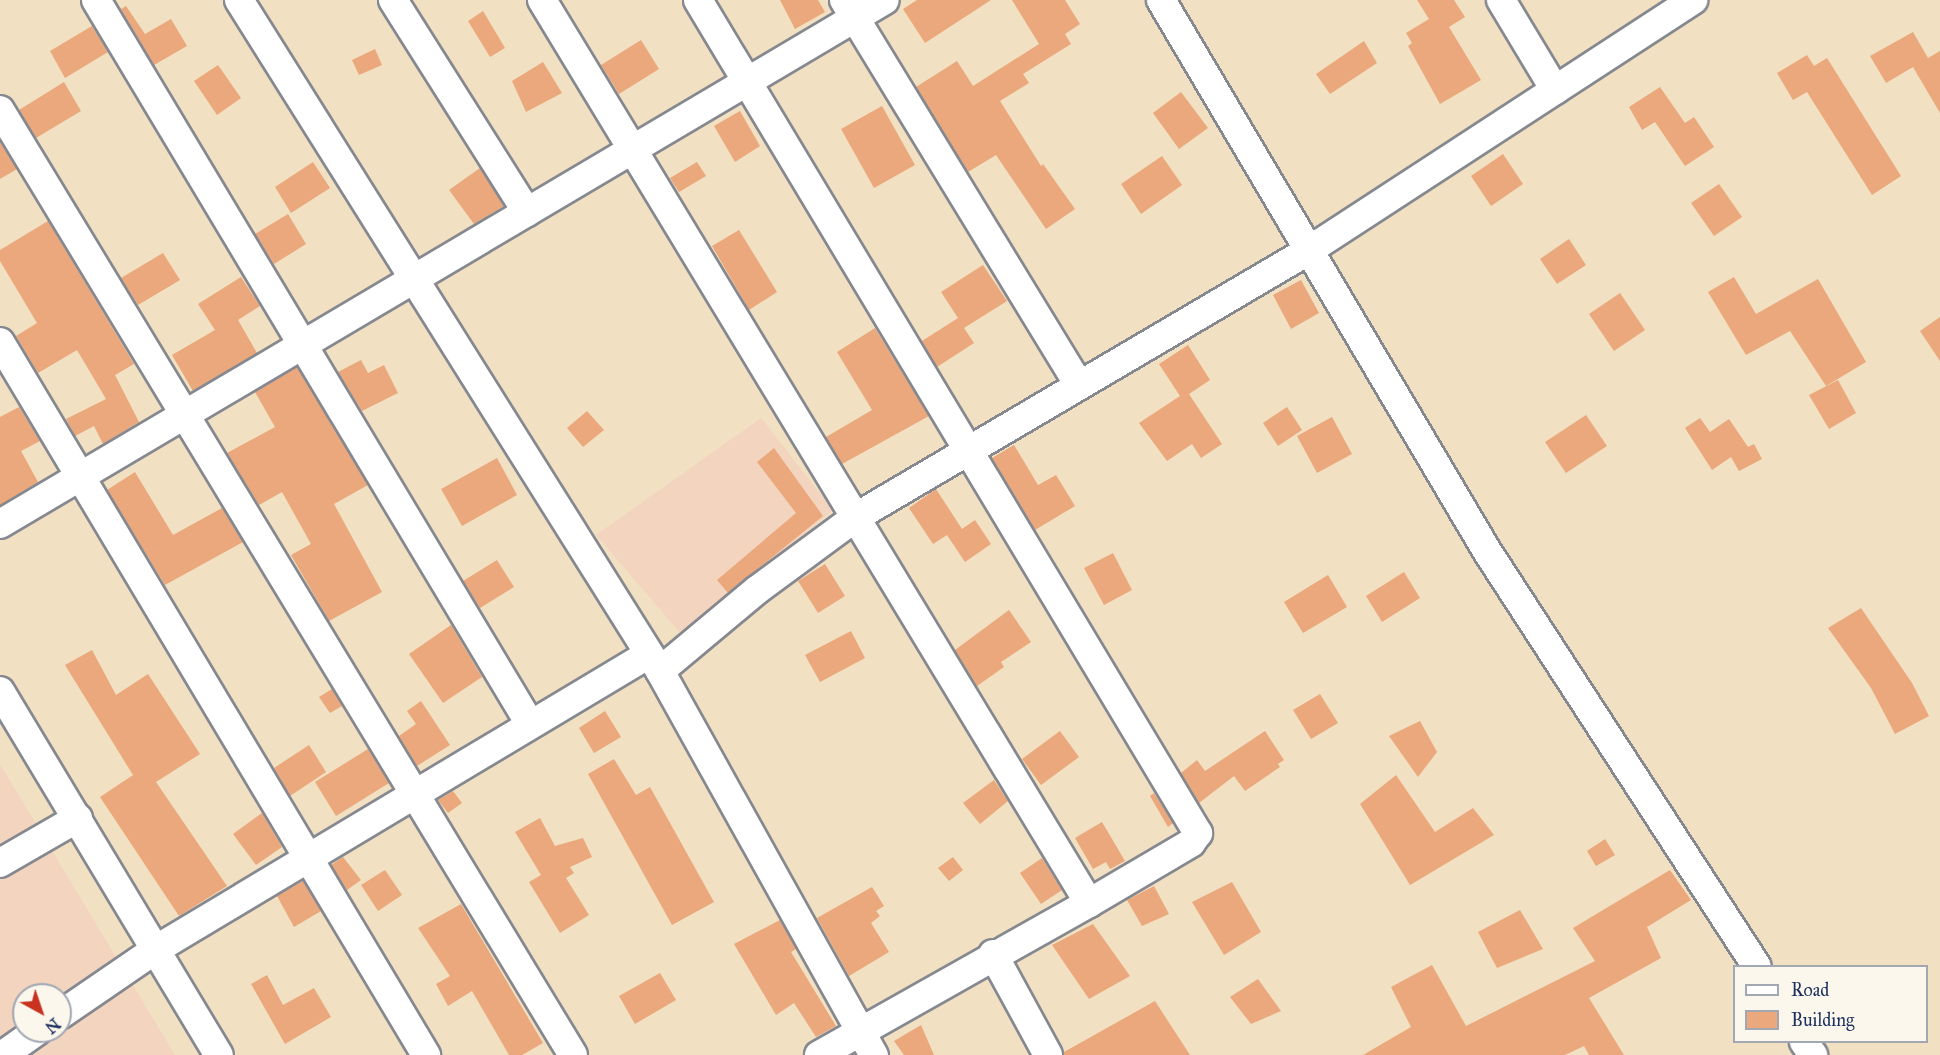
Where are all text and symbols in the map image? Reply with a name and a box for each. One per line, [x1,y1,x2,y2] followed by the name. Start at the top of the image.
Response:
[1733,965,1928,1043] legend
[1791,979,1829,1001] text: Road
[12,983,72,1043] north arrow
[1791,1009,1854,1031] text: Building
[41,1014,64,1037] text: N

